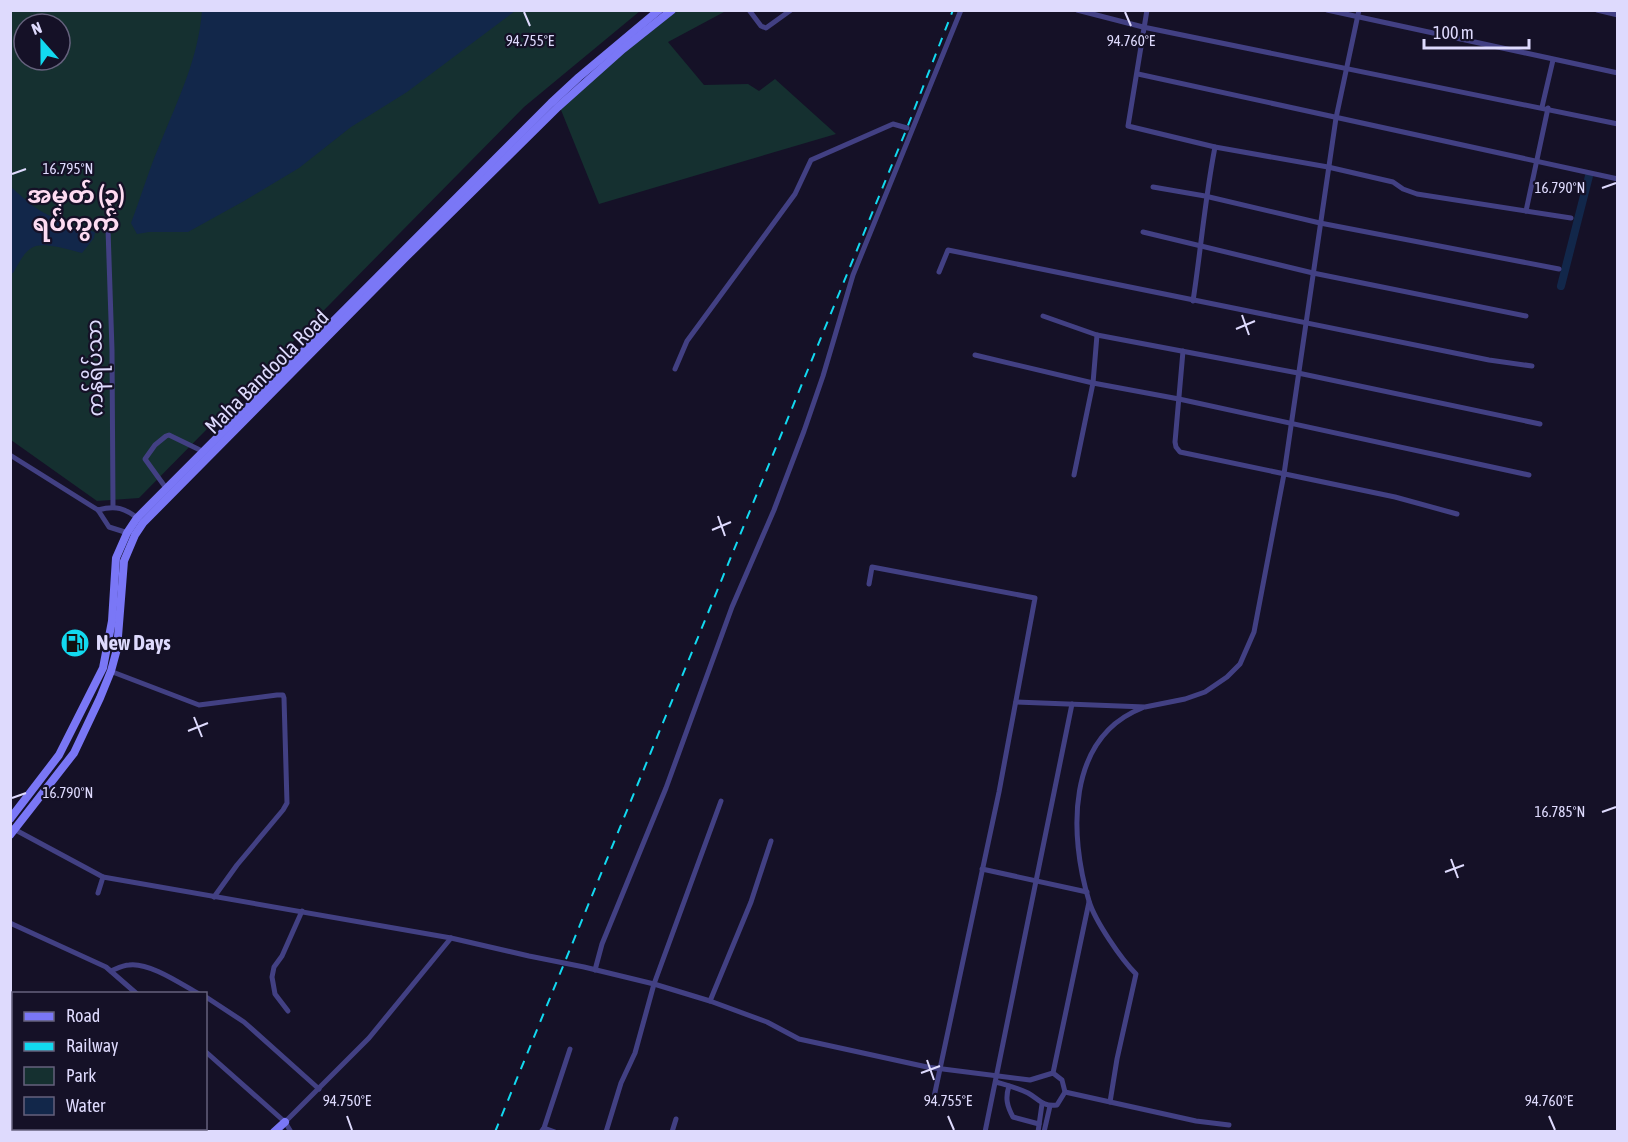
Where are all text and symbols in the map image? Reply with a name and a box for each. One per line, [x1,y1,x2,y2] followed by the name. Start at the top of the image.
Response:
[12,12,72,72] north arrow
[1424,12,1529,50] scale bar
[29,18,44,38] text: N
[1433,22,1474,43] text: 100 m
[506,32,555,49] text: 94.755°E
[1107,32,1156,49] text: 94.760°E
[43,160,93,177] text: 16.795°N
[27,179,125,242] district label: အမှတ် (၃) ရပ်ကွက်
[1535,179,1585,196] text: 16.790°N
[200,305,333,438] street label: Maha Bandoola Road
[78,319,113,417] street label: ကန်ရိပ်သာ
[59,627,91,659] fuel station icon: New Days
[96,630,171,654] place label: New Days
[43,784,93,801] text: 16.790°N
[1535,803,1585,820] text: 16.785°N
[12,992,207,1130] legend
[66,1005,100,1026] text: Road
[66,1035,118,1056] text: Railway
[66,1065,96,1086] text: Park
[323,1092,372,1109] text: 94.750°E
[924,1092,973,1109] text: 94.755°E
[1525,1092,1574,1109] text: 94.760°E
[66,1095,106,1116] text: Water

